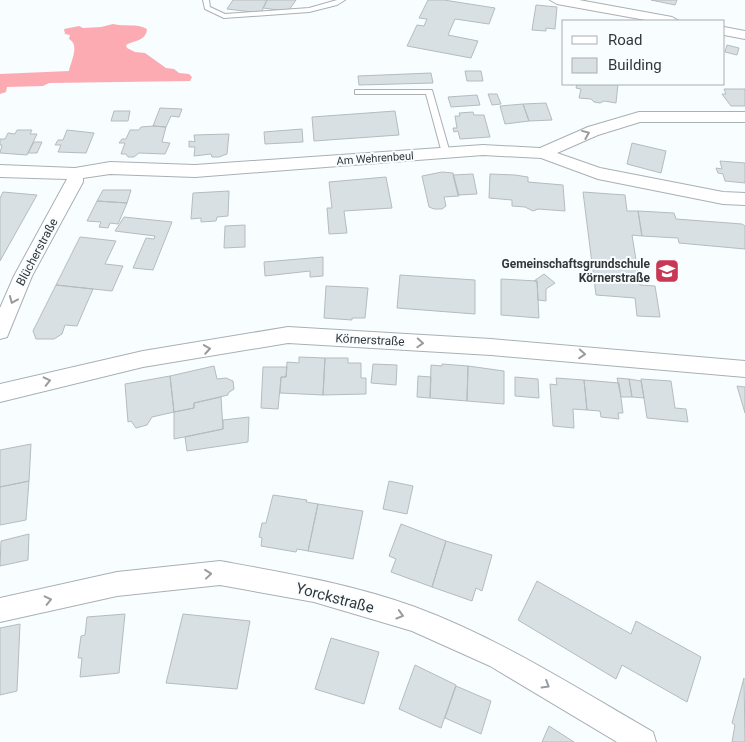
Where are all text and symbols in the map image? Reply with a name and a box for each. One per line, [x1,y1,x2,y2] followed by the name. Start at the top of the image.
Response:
[562,20,725,85] legend
[608,31,642,49] text: Road
[608,56,662,74] text: Building
[581,129,590,140] one-way arrow
[336,149,414,168] street label: Am Wehrenbeul
[13,216,61,288] street label: Blücherstraße
[502,257,651,285] place label: Gemeinschaftsgrundschule Körnerstraße
[654,258,680,284] school or university icon: Gemeinschaftsgrundschule Körnerstraße
[9,295,19,304] one-way arrow
[335,331,405,349] street label: Körnerstraße
[416,338,424,349] one-way arrow
[202,344,211,354] one-way arrow
[579,349,587,360] one-way arrow
[43,376,52,387] one-way arrow
[204,569,212,580] one-way arrow
[294,579,376,617] street label: Yorckstraße
[43,595,52,606] one-way arrow
[396,610,404,620] one-way arrow
[541,679,550,689] one-way arrow

